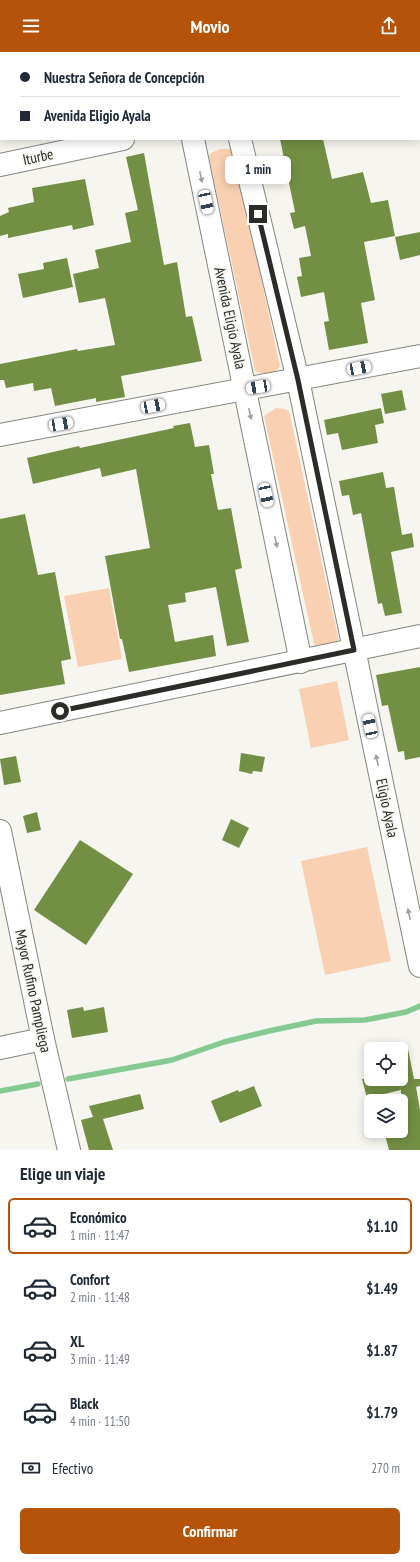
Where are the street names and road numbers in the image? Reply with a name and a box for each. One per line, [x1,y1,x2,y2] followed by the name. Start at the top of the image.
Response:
[21,144,55,169] street label: Iturbe
[210,265,251,371] street label: Avenida Eligio Ayala
[372,777,403,839] street label: Eligio Ayala
[11,928,56,1054] street label: Mayor Rufino Pampliega

